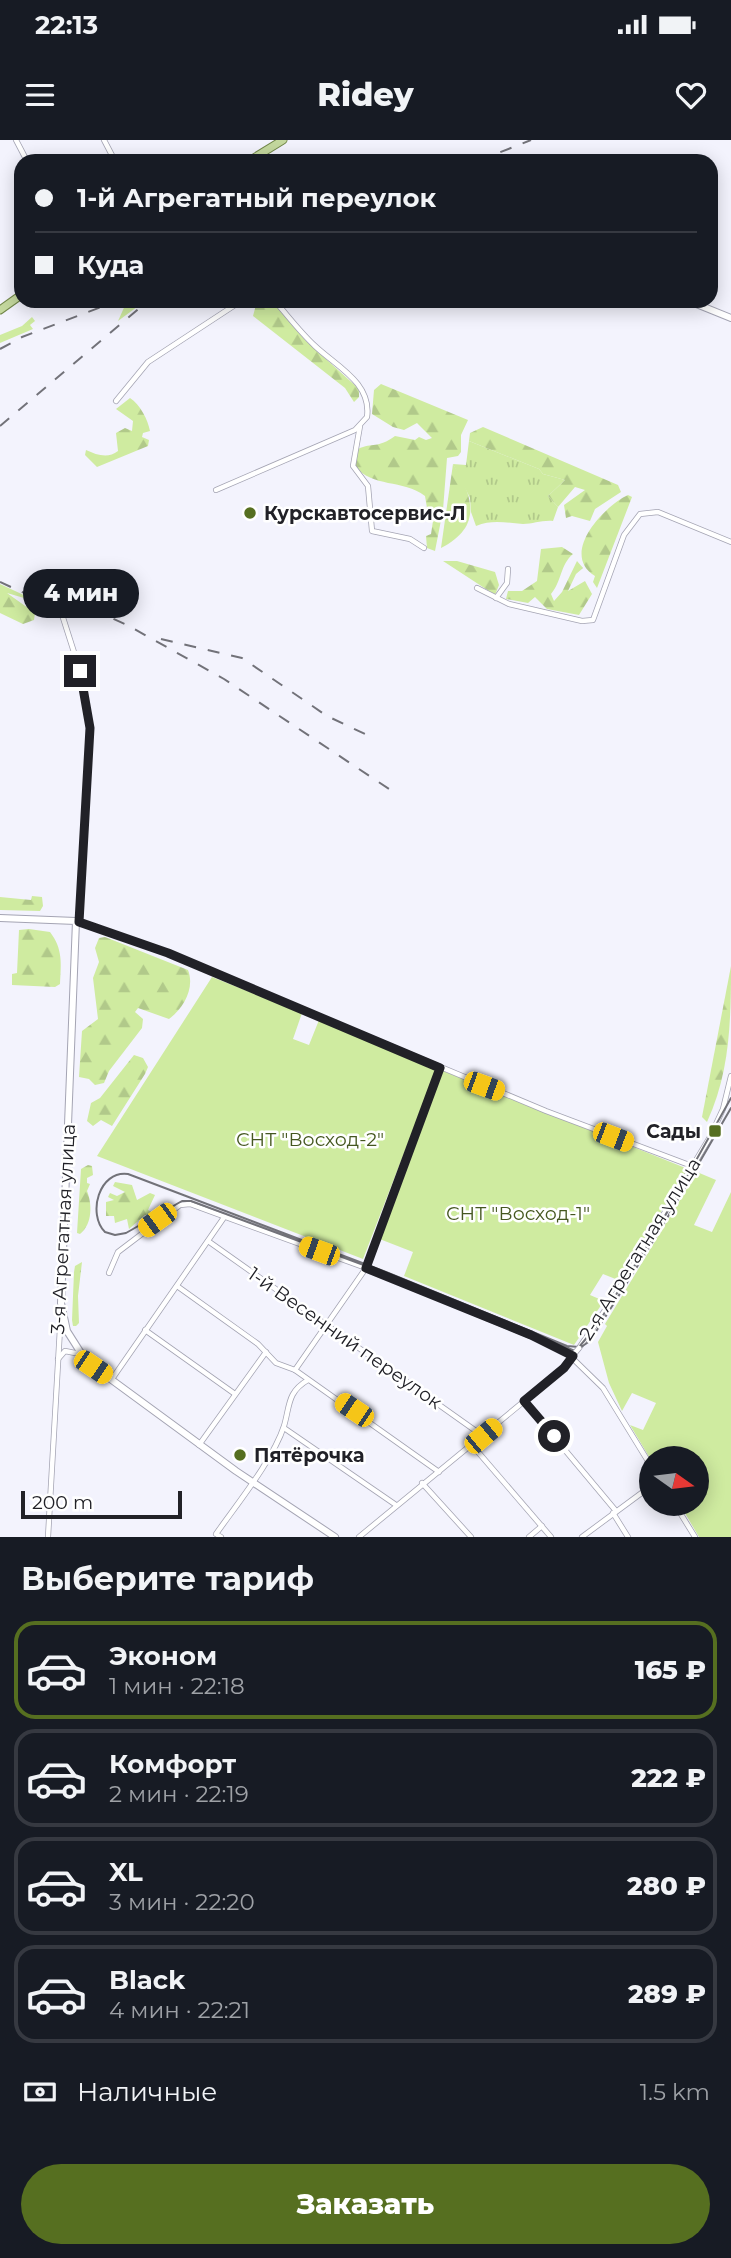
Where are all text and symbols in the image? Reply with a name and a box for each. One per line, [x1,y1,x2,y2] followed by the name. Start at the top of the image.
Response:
[35,9,98,41] text: 22:13
[317,75,414,114] text: Ridey
[21,76,59,114] icon: menu
[672,76,710,114] icon: heart
[77,182,436,214] text: 1-й Агрегатный переулок
[77,249,144,281] text: Куда
[264,502,466,525] place label: Курскавтосервис-Л
[242,505,258,521] marker: Курскавтосервис-Л
[22,570,138,618] callout: 4 мин
[44,579,118,607] text: 4 мин
[64,655,96,687] route end
[461,1069,508,1103] car
[590,1120,637,1154] car
[646,1120,701,1143] place label: Сады
[46,1123,80,1335] street label: 3-я Агрегатная улица
[707,1123,723,1139] marker: Сады
[236,1128,384,1151] park label: СНТ "Восход-2"
[574,1154,706,1344] street label: 2-я Агрегатная улица
[134,1199,181,1241] car
[446,1202,590,1225] park label: СНТ "Восход-1"
[296,1234,343,1268] car
[244,1262,446,1414] street label: 1-й Весенний переулок
[70,1347,117,1387] car
[331,1390,378,1430] car
[461,1414,506,1458] car
[538,1420,570,1452] route start
[254,1444,364,1467] place label: Пятёрочка
[639,1446,709,1516] north arrow
[639,1446,709,1516] map controls
[232,1447,248,1463] marker: Пятёрочка
[21,1488,182,1520] scale bar
[32,1491,93,1514] text: 200 m
[21,1559,314,1598] text: Выберите тариф
[25,1639,88,1702] icon: car
[109,1640,217,1672] text: Эконом
[635,1654,706,1686] text: 165 ₽
[109,1672,245,1700] text: 1 мин · 22:18
[25,1747,88,1810] icon: car
[109,1748,236,1780] text: Комфорт
[631,1762,706,1794] text: 222 ₽
[109,1780,249,1808] text: 2 мин · 22:19
[25,1855,88,1918] icon: car
[109,1856,143,1888] text: XL
[627,1870,706,1902] text: 280 ₽
[109,1888,255,1916] text: 3 мин · 22:20
[25,1963,88,2026] icon: car
[109,1964,185,1996] text: Black
[628,1978,706,2010] text: 289 ₽
[109,1996,250,2024] text: 4 мин · 22:21
[21,2073,59,2111] icon: cash
[77,2076,217,2108] text: Наличные
[640,2078,710,2106] text: 1.5 km
[21,2164,710,2244] button: Заказать

